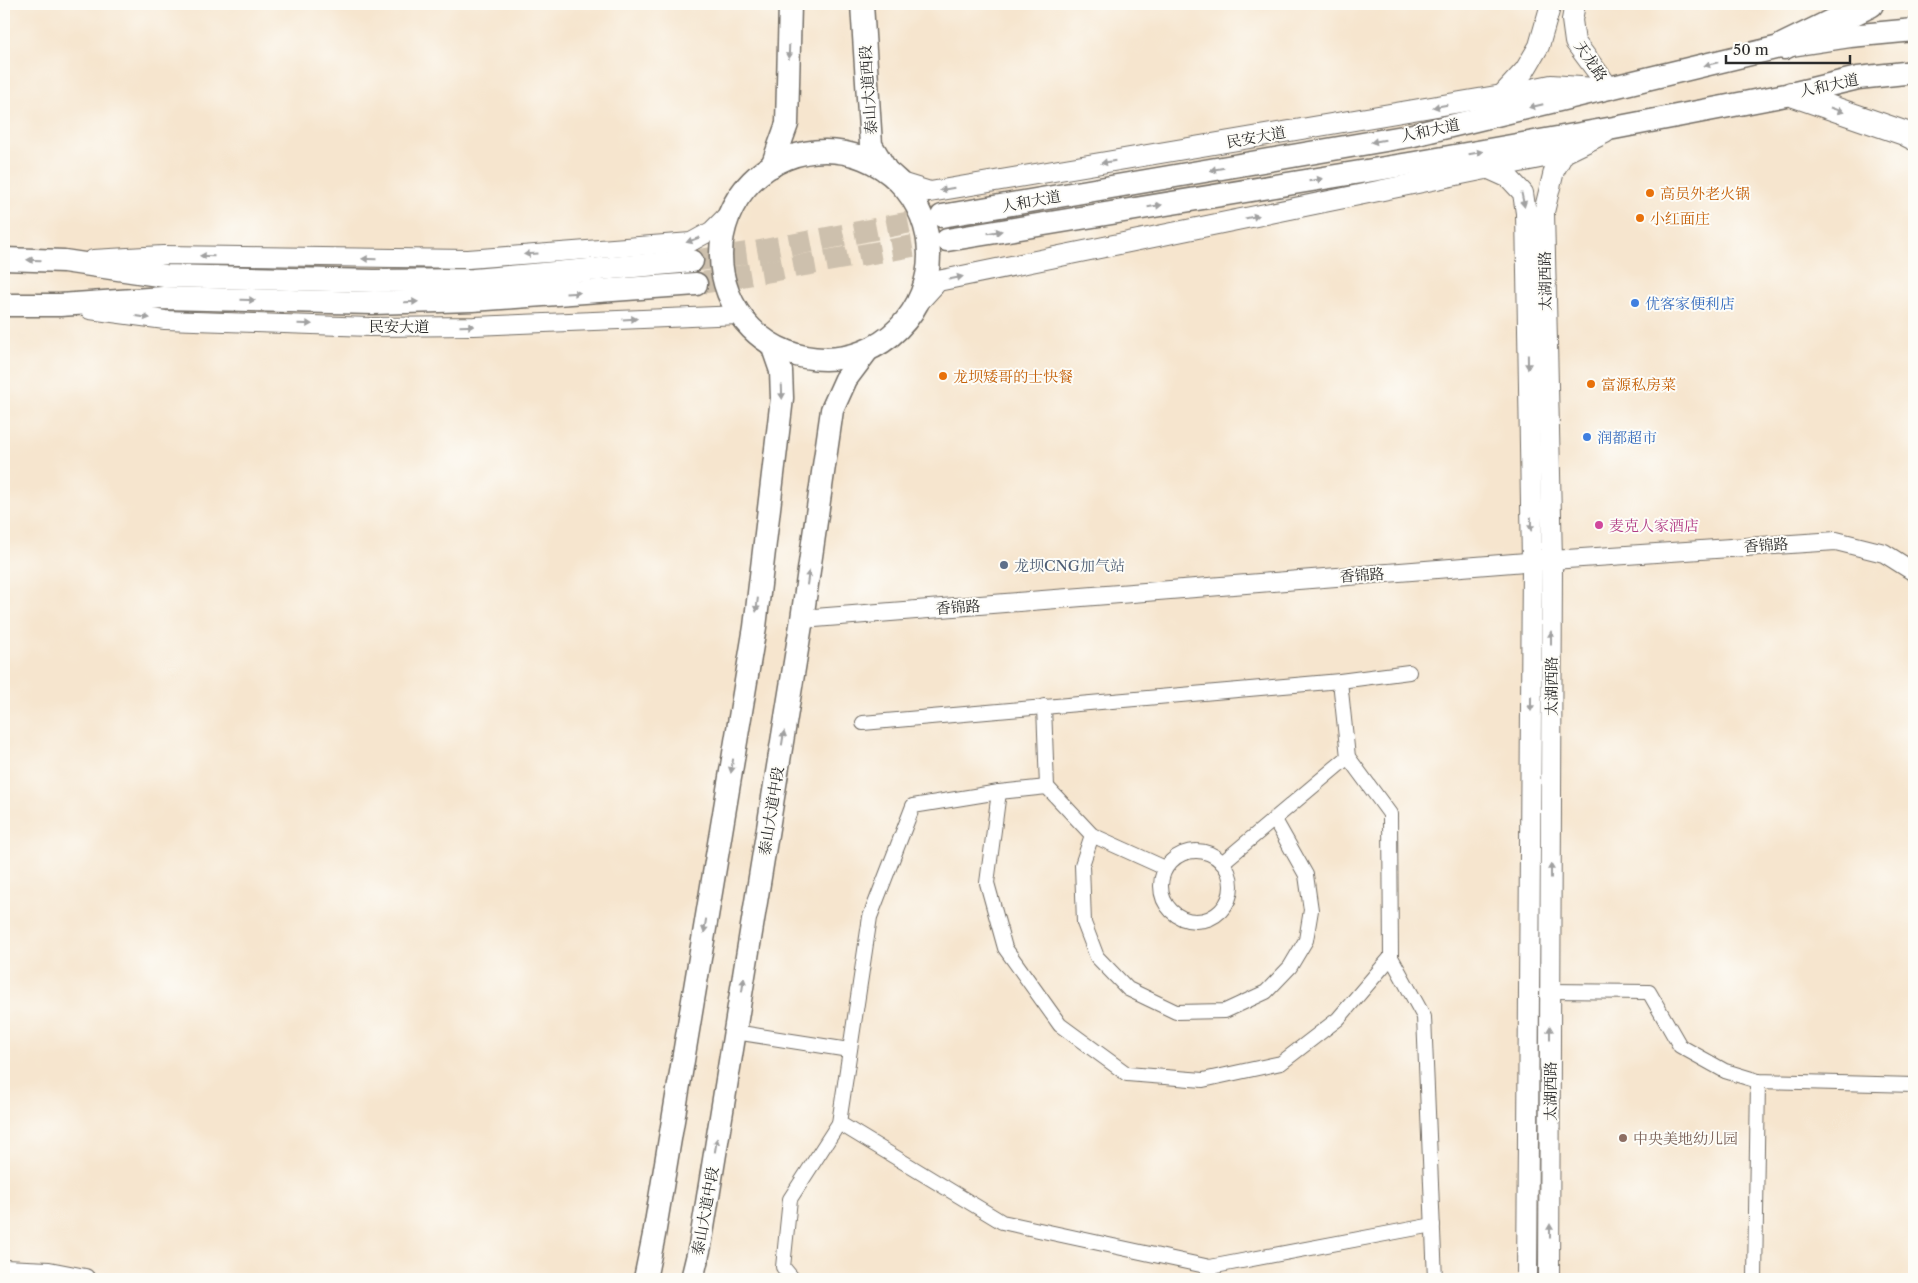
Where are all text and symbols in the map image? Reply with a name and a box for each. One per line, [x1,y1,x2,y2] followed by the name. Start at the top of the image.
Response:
[1726,32,1849,64] scale bar
[1571,37,1611,85] street label: 天龙路
[1733,40,1769,59] text: 50 m
[855,44,881,136] street label: 泰山大道西段
[784,45,792,61] one-way arrow
[1704,60,1719,68] one-way arrow
[1798,69,1860,101] street label: 人和大道
[1432,102,1448,110] one-way arrow
[1529,102,1544,110] one-way arrow
[1830,107,1845,114] one-way arrow
[1399,114,1461,146] street label: 人和大道
[1225,122,1287,152] street label: 民安大道
[1369,137,1385,145] one-way arrow
[1468,148,1484,156] one-way arrow
[1099,158,1115,166] one-way arrow
[1209,165,1225,173] one-way arrow
[1308,175,1324,183] one-way arrow
[1660,184,1750,203] place label: 高员外老火锅
[939,185,955,193] one-way arrow
[1000,186,1062,216] street label: 人和大道
[1644,187,1656,199] marker: 高员外老火锅
[1519,192,1527,207] one-way arrow
[1148,201,1164,209] one-way arrow
[1650,209,1710,228] place label: 小红面庄
[1634,212,1646,224] marker: 小红面庄
[1245,213,1261,221] one-way arrow
[987,227,1003,235] one-way arrow
[685,236,700,244] one-way arrow
[198,251,214,259] one-way arrow
[523,251,539,259] one-way arrow
[1535,251,1555,311] street label: 太湖西路
[361,254,377,262] one-way arrow
[26,256,42,264] one-way arrow
[948,273,964,281] one-way arrow
[565,288,581,296] one-way arrow
[1645,294,1735,313] place label: 优客家便利店
[240,296,256,304] one-way arrow
[1629,297,1641,309] marker: 优客家便利店
[403,298,419,306] one-way arrow
[135,313,151,321] one-way arrow
[622,315,638,323] one-way arrow
[369,317,429,336] street label: 民安大道
[297,321,313,329] one-way arrow
[460,322,476,330] one-way arrow
[1525,354,1533,370] one-way arrow
[953,367,1073,386] place label: 龙坝矮哥的士快餐
[937,370,949,382] marker: 龙坝矮哥的士快餐
[1601,375,1676,394] place label: 富源私房菜
[1585,378,1597,390] marker: 富源私房菜
[778,384,786,400] one-way arrow
[1597,428,1657,447] place label: 润都超市
[1581,431,1593,443] marker: 润都超市
[1528,516,1536,532] one-way arrow
[1609,516,1699,535] place label: 麦克人家酒店
[1593,519,1605,531] marker: 麦克人家酒店
[1743,534,1789,556] street label: 香锦路
[1014,556,1125,575] place label: 龙坝CNG加气站
[998,559,1010,571] marker: 龙坝CNG加气站
[1339,564,1385,586] street label: 香锦路
[805,569,813,585] one-way arrow
[935,596,981,618] street label: 香锦路
[753,598,761,614] one-way arrow
[1547,630,1555,646] one-way arrow
[1542,656,1561,716] street label: 太湖西路
[1527,696,1535,712] one-way arrow
[779,730,787,746] one-way arrow
[727,758,735,774] one-way arrow
[755,765,787,857] street label: 泰山大道中段
[1547,862,1555,878] one-way arrow
[701,918,709,934] one-way arrow
[739,976,747,992] one-way arrow
[1546,1025,1554,1041] one-way arrow
[1541,1061,1560,1121] street label: 太湖西路
[1633,1129,1738,1148] place label: 中央美地幼儿园
[1617,1132,1629,1144] marker: 中央美地幼儿园
[713,1137,721,1153] one-way arrow
[688,1165,722,1257] street label: 泰山大道中段
[1546,1222,1554,1238] one-way arrow

